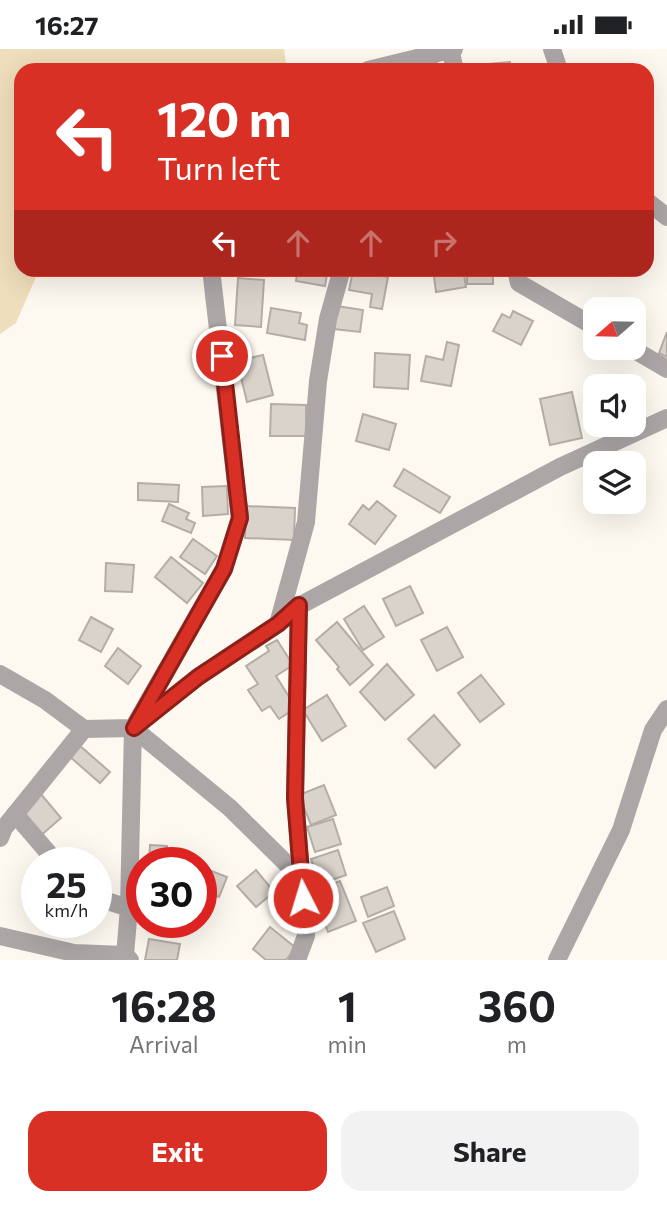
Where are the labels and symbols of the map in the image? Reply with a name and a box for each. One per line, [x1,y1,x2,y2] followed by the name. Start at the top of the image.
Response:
[583,297,646,361] north arrow
[192,326,252,386] pin
[126,847,217,938] speed limit sign: 30
[266,861,340,935] position arrow

